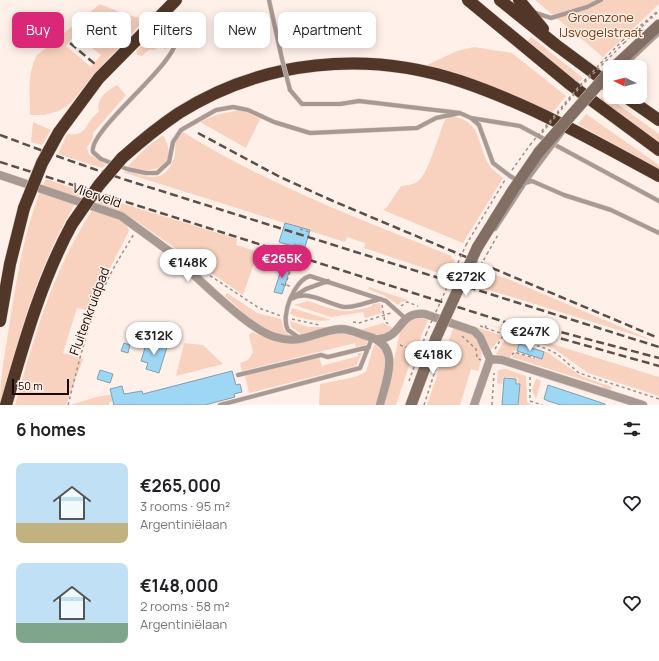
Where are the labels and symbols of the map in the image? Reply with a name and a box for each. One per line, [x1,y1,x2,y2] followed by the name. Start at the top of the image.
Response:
[559,8,643,41] park label: Groenzone IJsvogelstraat
[603,60,647,104] north arrow
[70,178,124,212] street label: Vlierveld
[254,245,310,279] pin: €265K
[160,249,216,283] pin: €148K
[438,263,494,297] pin: €272K
[65,264,113,358] street label: Fluitenkruidpad
[502,318,558,352] pin: €247K
[126,322,182,356] pin: €312K
[405,341,461,375] pin: €418K
[12,377,69,396] scale bar

